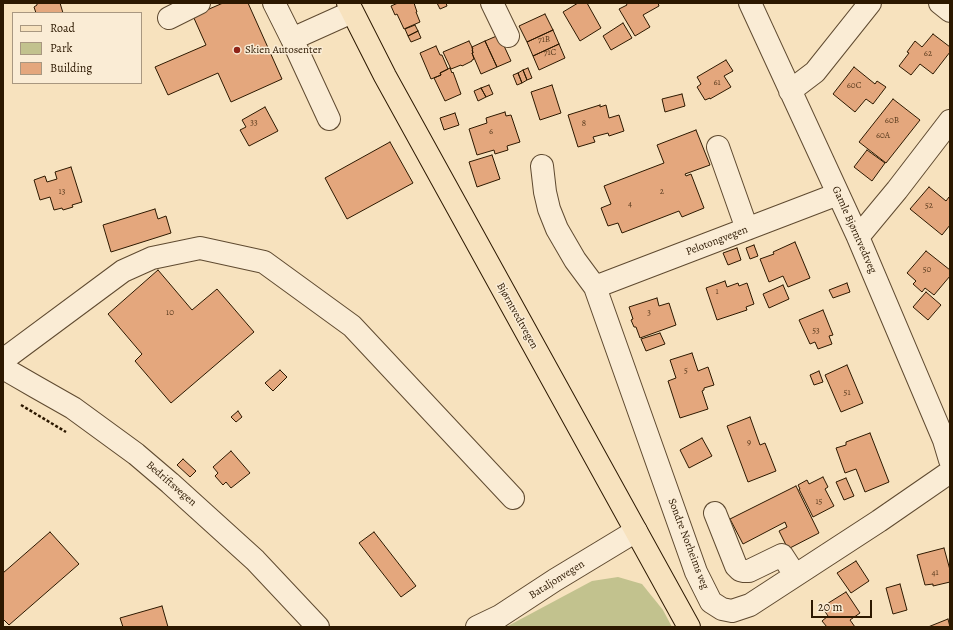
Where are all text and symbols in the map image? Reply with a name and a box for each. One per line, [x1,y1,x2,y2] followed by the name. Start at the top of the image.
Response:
[12,12,142,84] legend
[50,20,75,36] text: Road
[538,35,550,45] house number: 71B
[50,40,73,56] text: Park
[245,43,322,57] place label: Skien Autosenter
[232,45,242,55] marker: Skien Autosenter
[544,48,556,58] house number: 71C
[924,49,932,59] house number: 62
[50,60,92,76] text: Building
[713,78,721,88] house number: 61
[847,81,861,91] house number: 60C
[885,116,899,126] house number: 60B
[250,118,258,128] house number: 33
[582,119,586,129] house number: 8
[489,127,493,137] house number: 6
[876,131,890,141] house number: 60A
[829,184,879,276] street label: Gamle Bjørntvedtveg
[59,187,65,197] house number: 13
[660,187,664,197] house number: 2
[628,199,632,209] house number: 4
[925,201,933,211] house number: 52
[684,223,750,259] street label: Pelotongvegen
[923,265,931,275] house number: 50
[493,281,541,351] street label: Bjørntvedtvegen
[715,287,719,297] house number: 1
[166,308,174,318] house number: 10
[647,308,651,318] house number: 3
[812,326,820,336] house number: 53
[684,366,688,376] house number: 5
[844,388,850,398] house number: 51
[747,438,751,448] house number: 9
[143,459,199,509] street label: Bedriftsvegen
[665,497,711,591] street label: Sondre Norheims veg
[816,497,822,507] house number: 15
[527,558,587,602] street label: Bataljonvegen
[931,568,939,578] house number: 41
[813,592,874,618] scale bar
[818,599,842,615] text: 20 m

